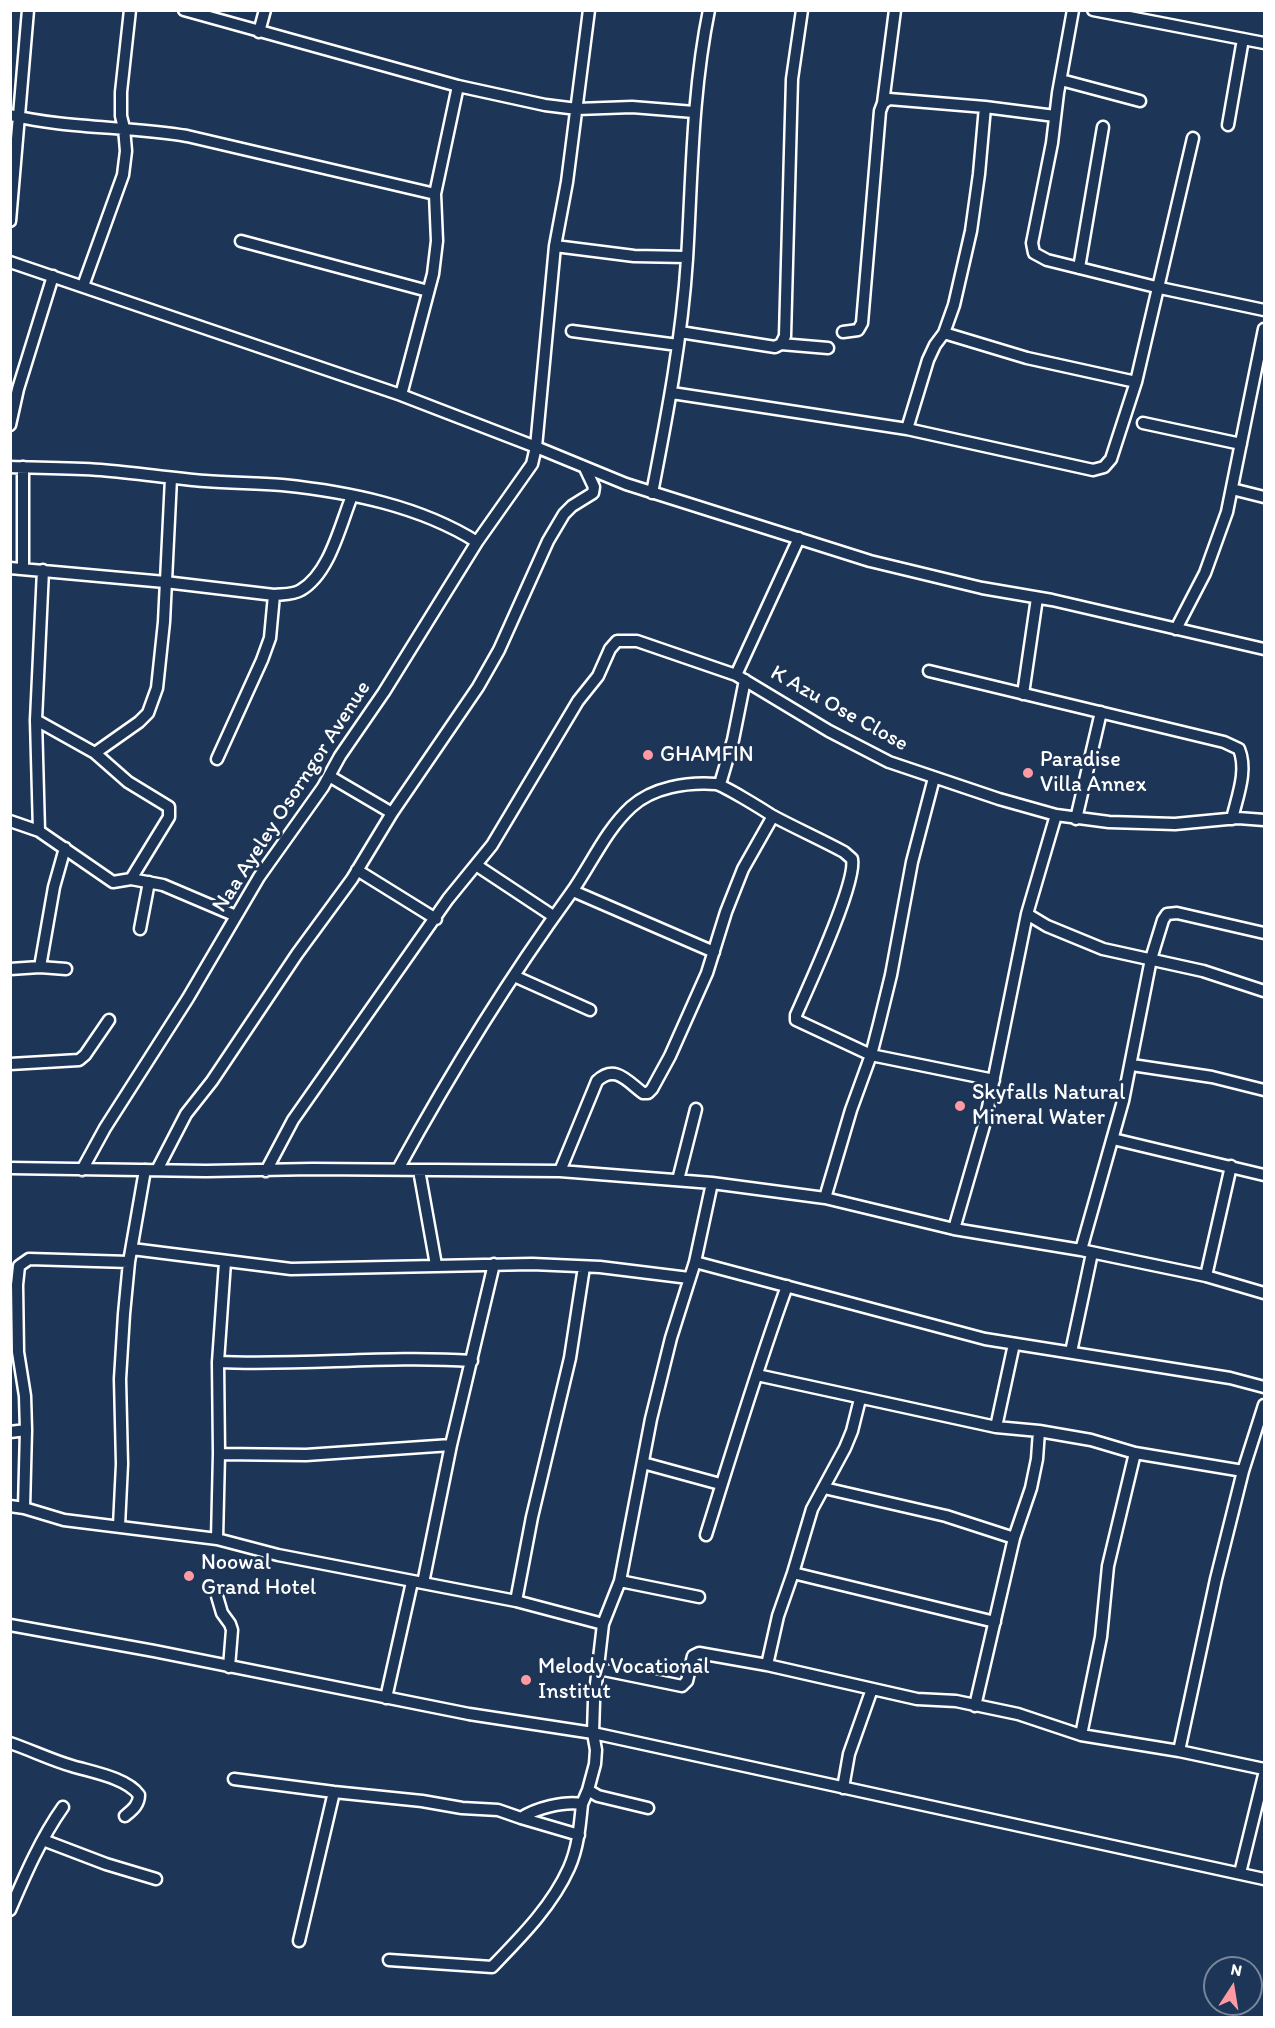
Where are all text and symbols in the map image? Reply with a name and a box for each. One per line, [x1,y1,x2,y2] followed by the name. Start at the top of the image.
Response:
[765,660,913,758] street label: K Azu Ose Close
[207,676,377,918] street label: Naa Ayeley Osorngor Avenue
[660,742,753,768] place label: GHAMFIN
[1040,747,1146,798] place label: Paradise Villa Annex
[641,748,655,762] marker: GHAMFIN
[1021,766,1035,780] marker: Paradise Villa Annex
[972,1080,1126,1132] place label: Skyfalls Natural Mineral Water
[953,1099,967,1113] marker: Skyfalls Natural Mineral Water
[201,1550,316,1602] place label: Noowal Grand Hotel
[182,1569,196,1583] marker: Noowal Grand Hotel
[538,1654,709,1706] place label: Melody Vocational Institut
[519,1673,533,1687] marker: Melody Vocational Institut
[1203,1956,1263,2016] north arrow
[1229,1959,1244,1980] text: N

